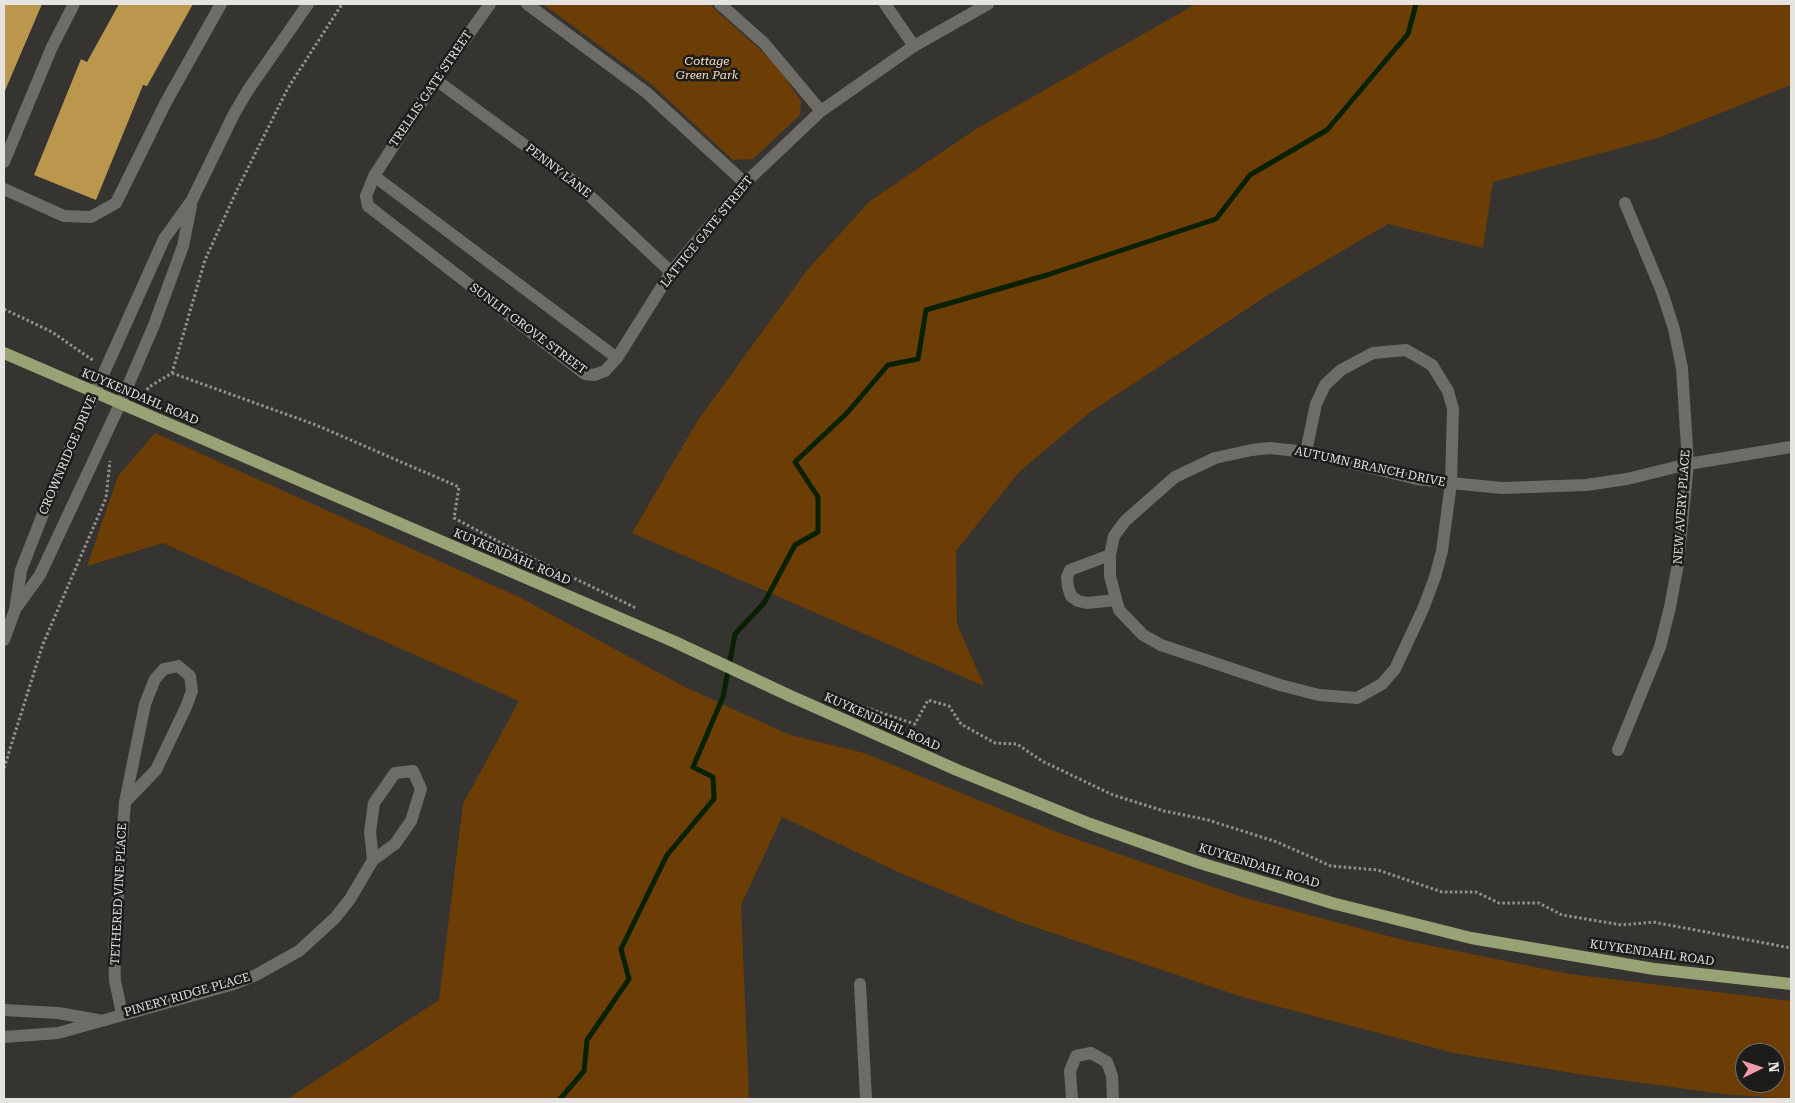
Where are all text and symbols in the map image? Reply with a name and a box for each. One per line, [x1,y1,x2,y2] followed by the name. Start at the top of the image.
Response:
[387,28,475,150] street label: TRELLIS GATE STREET
[676,54,738,82] park label: Cottage Green Park
[522,141,594,201] street label: PENNY LANE
[658,174,756,290] street label: LATTICE GATE STREET
[467,280,589,378] street label: SUNLIT GROVE STREET
[79,366,201,428] street label: KUYKENDAHL ROAD
[36,393,100,517] street label: CROWNRIDGE DRIVE
[1293,444,1447,490] street label: AUTUMN BRANCH DRIVE
[1671,449,1693,565] street label: NEW AVERY PLACE
[451,526,573,588] street label: KUYKENDAHL ROAD
[822,690,942,754] street label: KUYKENDAHL ROAD
[108,823,130,965] street label: TETHERED VINE PLACE
[1197,841,1321,891] street label: KUYKENDAHL ROAD
[1589,937,1715,969] street label: KUYKENDAHL ROAD
[122,970,252,1020] street label: PINERY RIDGE PLACE
[1735,1043,1785,1093] north arrow
[1766,1061,1782,1073] text: N

